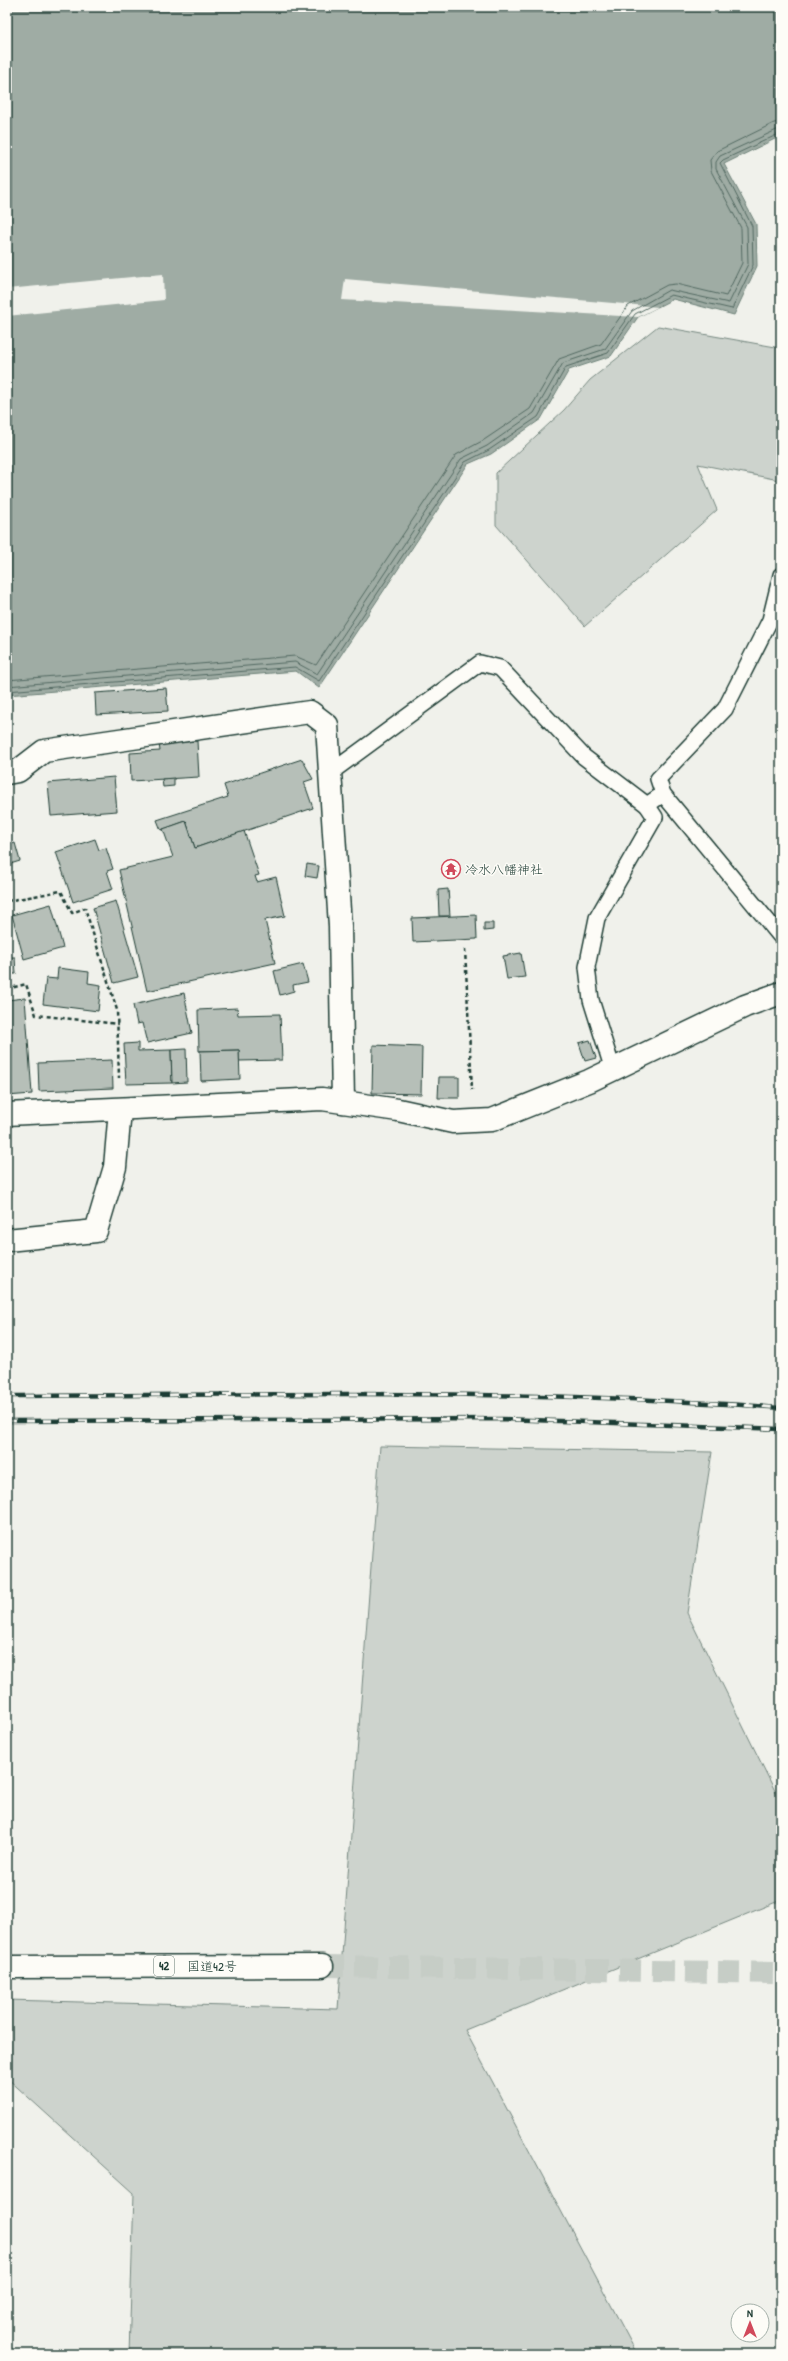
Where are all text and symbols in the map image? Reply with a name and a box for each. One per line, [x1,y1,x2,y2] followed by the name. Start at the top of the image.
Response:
[440,858,462,880] temple icon: 冷水八幡神社
[465,860,543,878] place label: 冷水八幡神社
[154,1956,174,1976] road number: 42
[187,1957,237,1975] street label: 国道42号
[730,2303,770,2343] north arrow
[747,2306,753,2320] text: N

